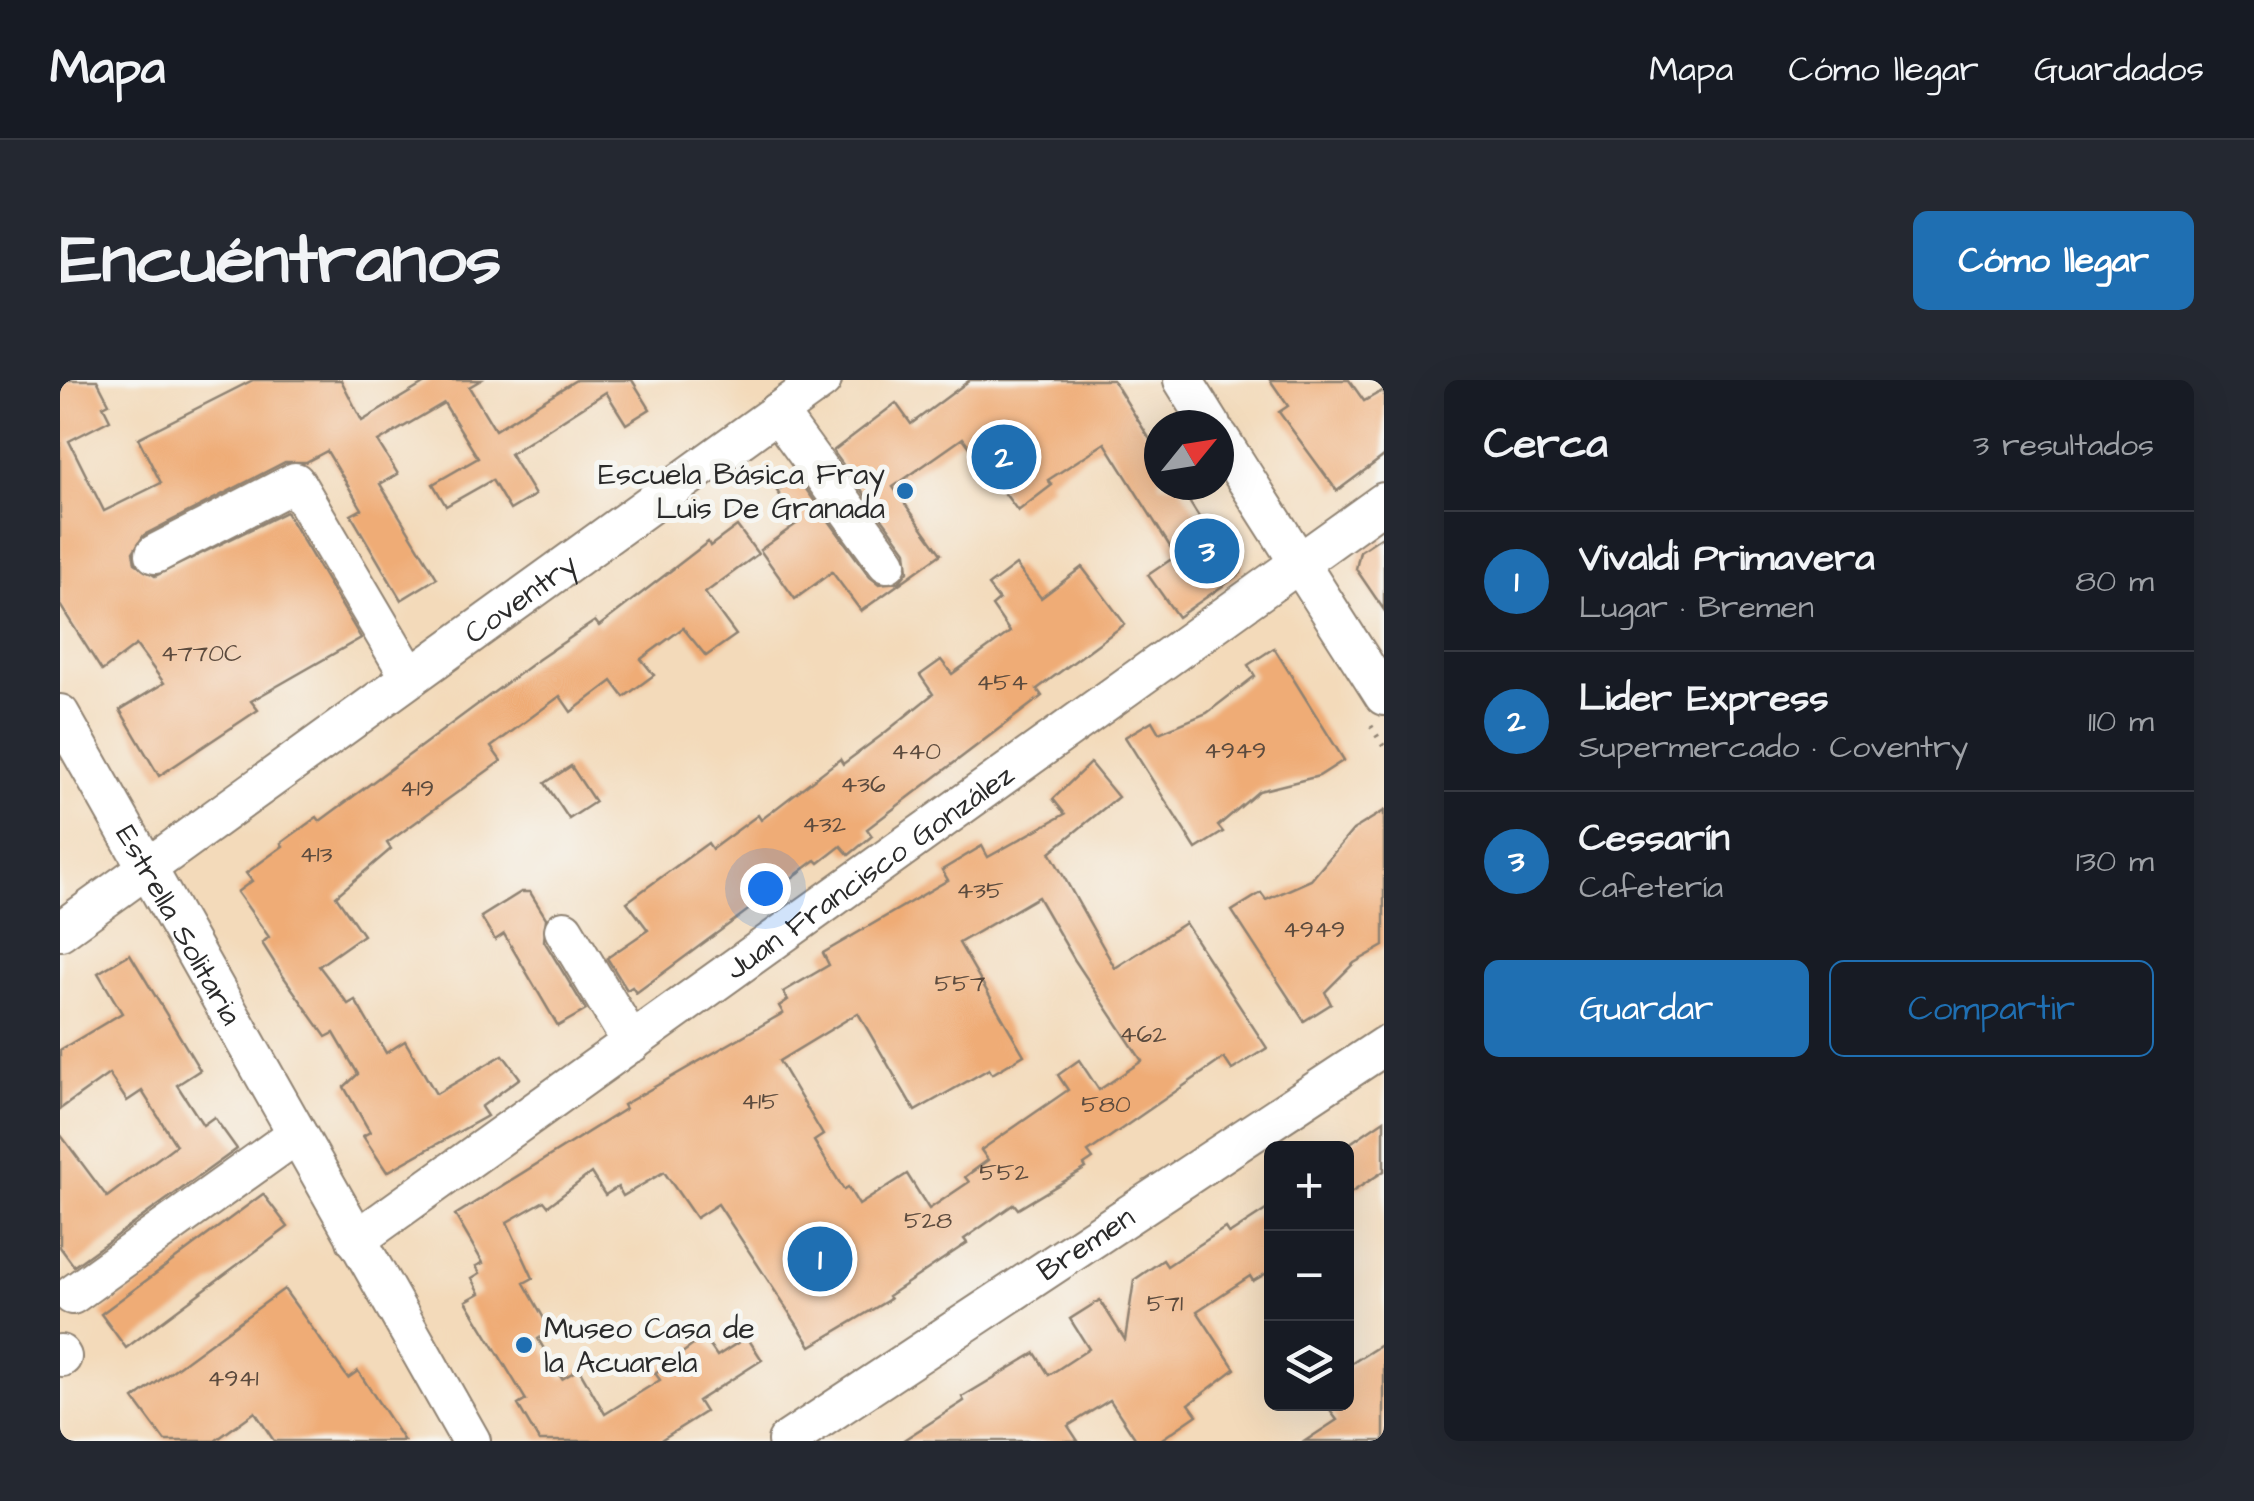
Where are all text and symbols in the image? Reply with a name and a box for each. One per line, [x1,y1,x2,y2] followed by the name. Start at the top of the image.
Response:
[50,36,165,102] text: Mapa
[1649,45,1733,94] text: Mapa
[1788,45,1979,94] text: Cómo llegar
[2034,45,2204,94] text: Guardados
[1913,211,2194,310] button: Cómo llegar
[60,212,501,309] text: Encuéntranos
[1144,410,1234,500] north arrow
[1484,416,1608,474] text: Cerca
[972,420,1036,494] pin: 2
[1973,423,2154,468] text: 3 resultados
[598,454,885,530] place label: Escuela Básica Fray Luis De Granada
[894,480,916,502] marker: Escuela Básica Fray Luis De Granada
[1174,514,1240,588] pin: 3
[1579,533,1874,585] text: Vivaldi Primavera
[456,544,586,654] street label: Coventry
[1514,559,1519,604] text: 1
[2075,559,2154,604] text: 80 m
[1579,585,1814,630] text: Lugar · Bremen
[160,636,242,671] house number: 4770C
[976,665,1028,700] house number: 454
[1579,673,1829,725] text: Lider Express
[1507,699,1526,744] text: 2
[2088,699,2154,744] text: 110 m
[1579,725,1968,770] text: Supermercado · Coventry
[1204,733,1266,768] house number: 4949
[891,734,941,769] house number: 440
[717,754,1023,990] street label: Juan Francisco González
[840,767,886,802] house number: 436
[400,771,434,806] house number: 419
[802,807,846,842] house number: 432
[1579,813,1730,865] text: Cessarín
[105,817,252,1033] street label: Estrella Solitaria
[300,837,333,872] house number: 413
[1508,839,1525,884] text: 3
[2076,839,2154,884] text: 130 m
[740,863,791,914] your location
[1579,865,1723,910] text: Cafetería
[956,873,1004,908] house number: 435
[1283,912,1345,947] house number: 4949
[1484,960,1809,1057] button: Guardar
[1829,960,2154,1057] button: Compartir
[935,966,985,1001] house number: 557
[1120,1017,1167,1052] house number: 462
[741,1084,779,1119] house number: 415
[1081,1087,1131,1122] house number: 580
[1264,1141,1354,1411] map controls
[1264,1141,1354,1231] button: +
[979,1155,1029,1190] house number: 552
[1029,1197,1143,1292] street label: Bremen
[904,1203,952,1238] house number: 528
[788,1222,852,1296] pin: 1
[1264,1231,1354,1321] button: −
[1147,1286,1183,1321] house number: 571
[544,1308,755,1384] place label: Museo Casa de la Acuarela
[1264,1321,1354,1411] button: layers
[513,1334,535,1356] marker: Museo Casa de la Acuarela
[207,1361,259,1396] house number: 4941

